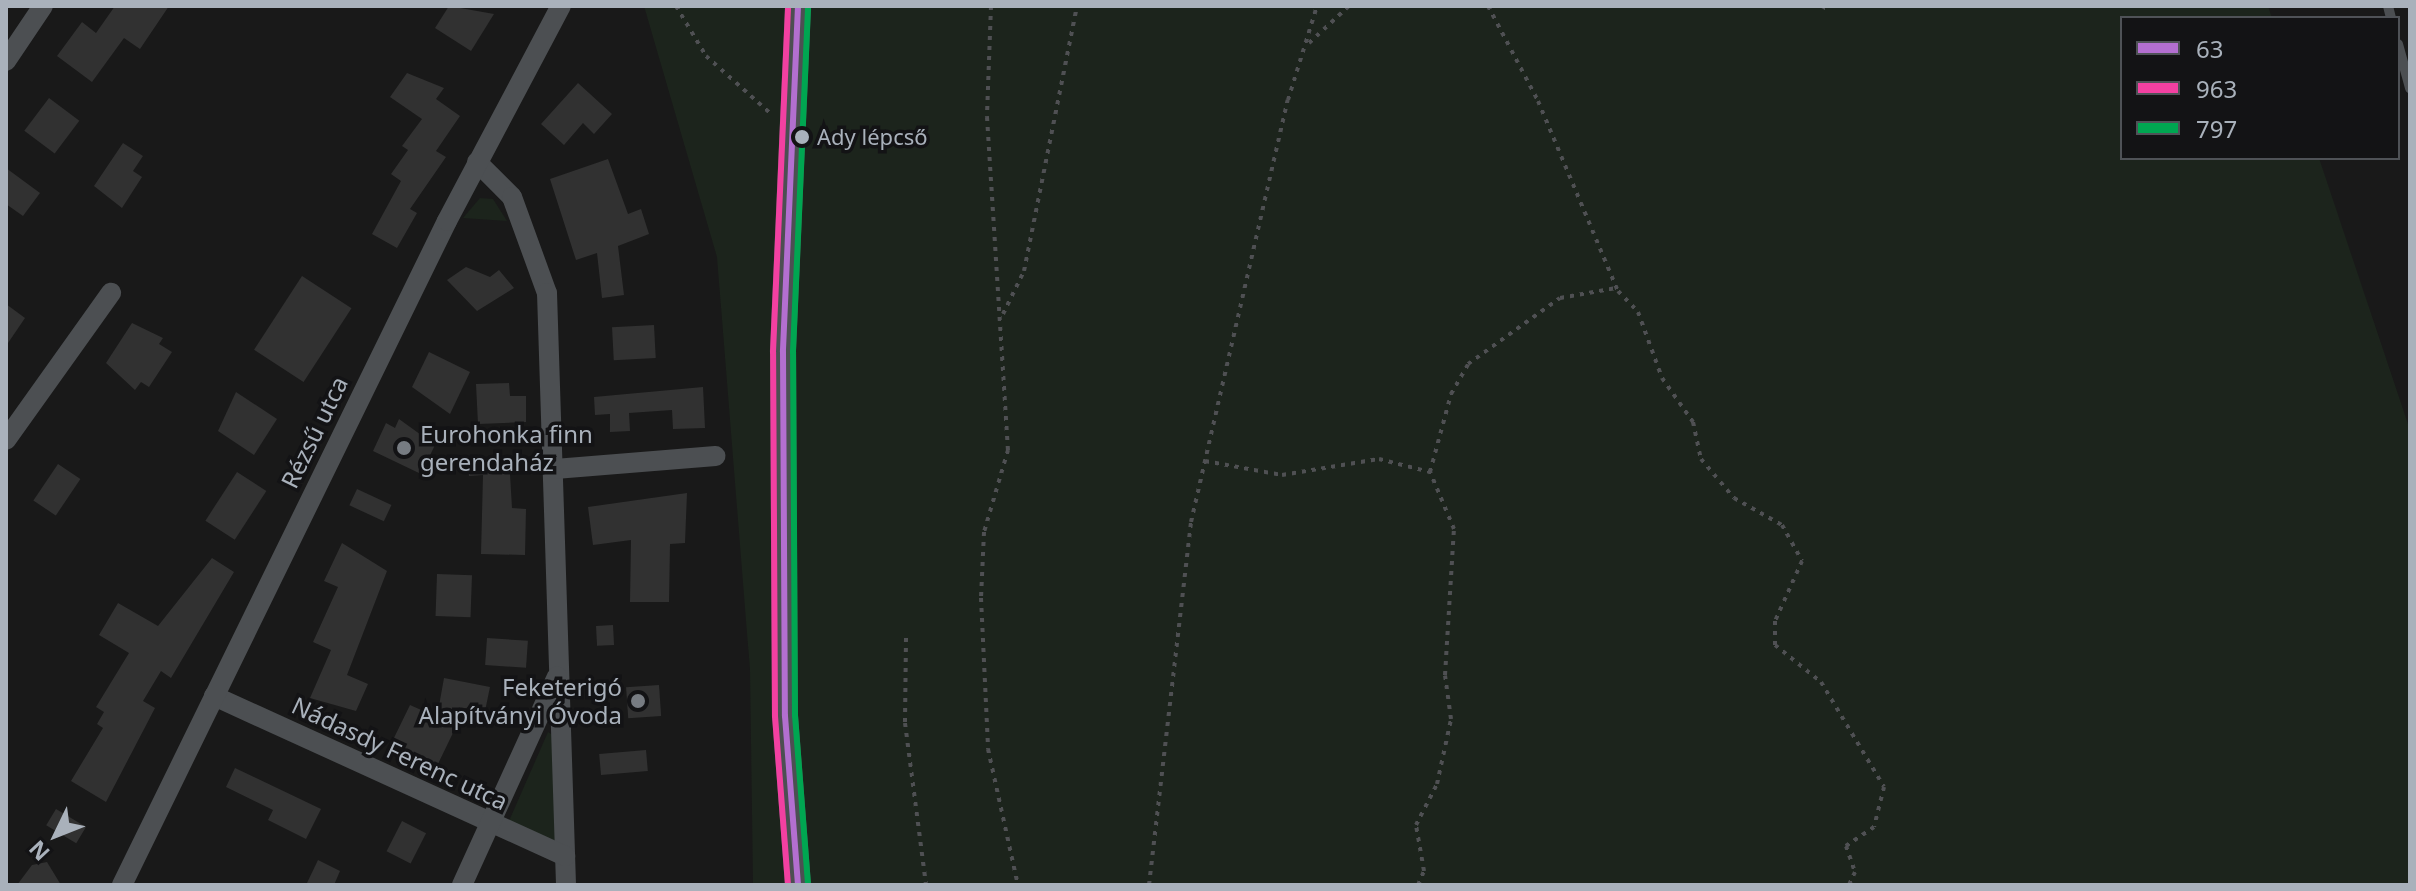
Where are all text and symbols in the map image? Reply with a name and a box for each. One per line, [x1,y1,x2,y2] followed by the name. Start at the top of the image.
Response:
[2120,16,2400,160] legend
[2196,32,2223,65] text: 63
[2196,72,2237,105] text: 963
[2196,112,2237,145] text: 797
[817,124,928,150] place label: Ady lépcső
[794,129,810,145] marker: Ady lépcső
[275,372,353,492] street label: Rézsű utca
[420,420,593,476] place label: Eurohonka finn gerendaház
[395,439,413,457] marker: Eurohonka finn gerendaház
[419,673,622,729] place label: Feketerigó Alapítványi Óvoda
[288,690,512,816] street label: Nádasdy Ferenc utca
[629,692,647,710] marker: Feketerigó Alapítványi Óvoda
[16,795,96,875] north arrow
[21,835,56,868] text: N

